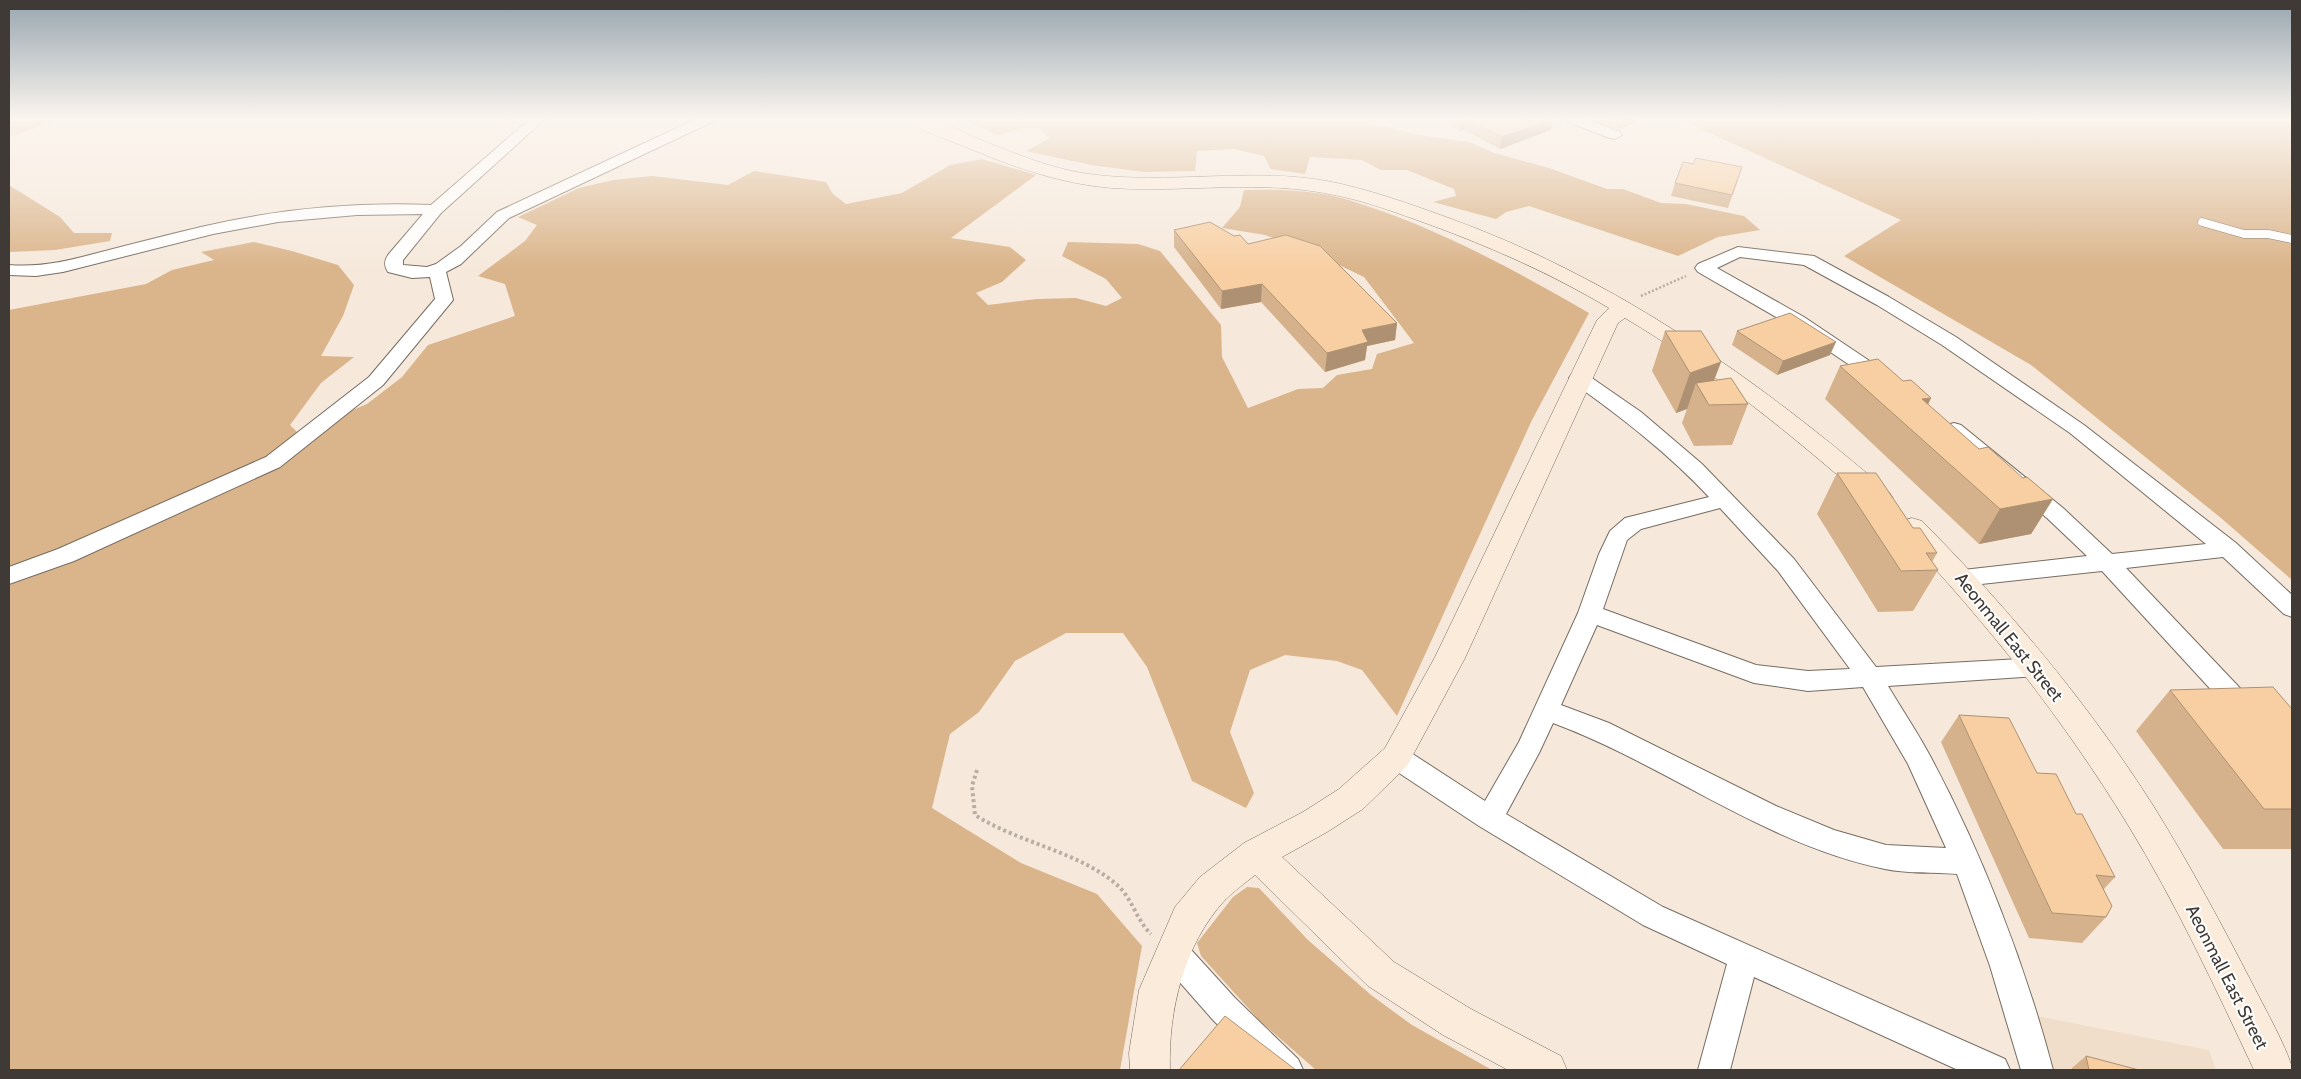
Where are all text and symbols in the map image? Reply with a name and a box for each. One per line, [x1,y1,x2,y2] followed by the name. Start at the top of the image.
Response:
[1950,568,2068,706] street label: Aeonmall East Street
[2181,901,2273,1053] street label: Aeonmall East Street

